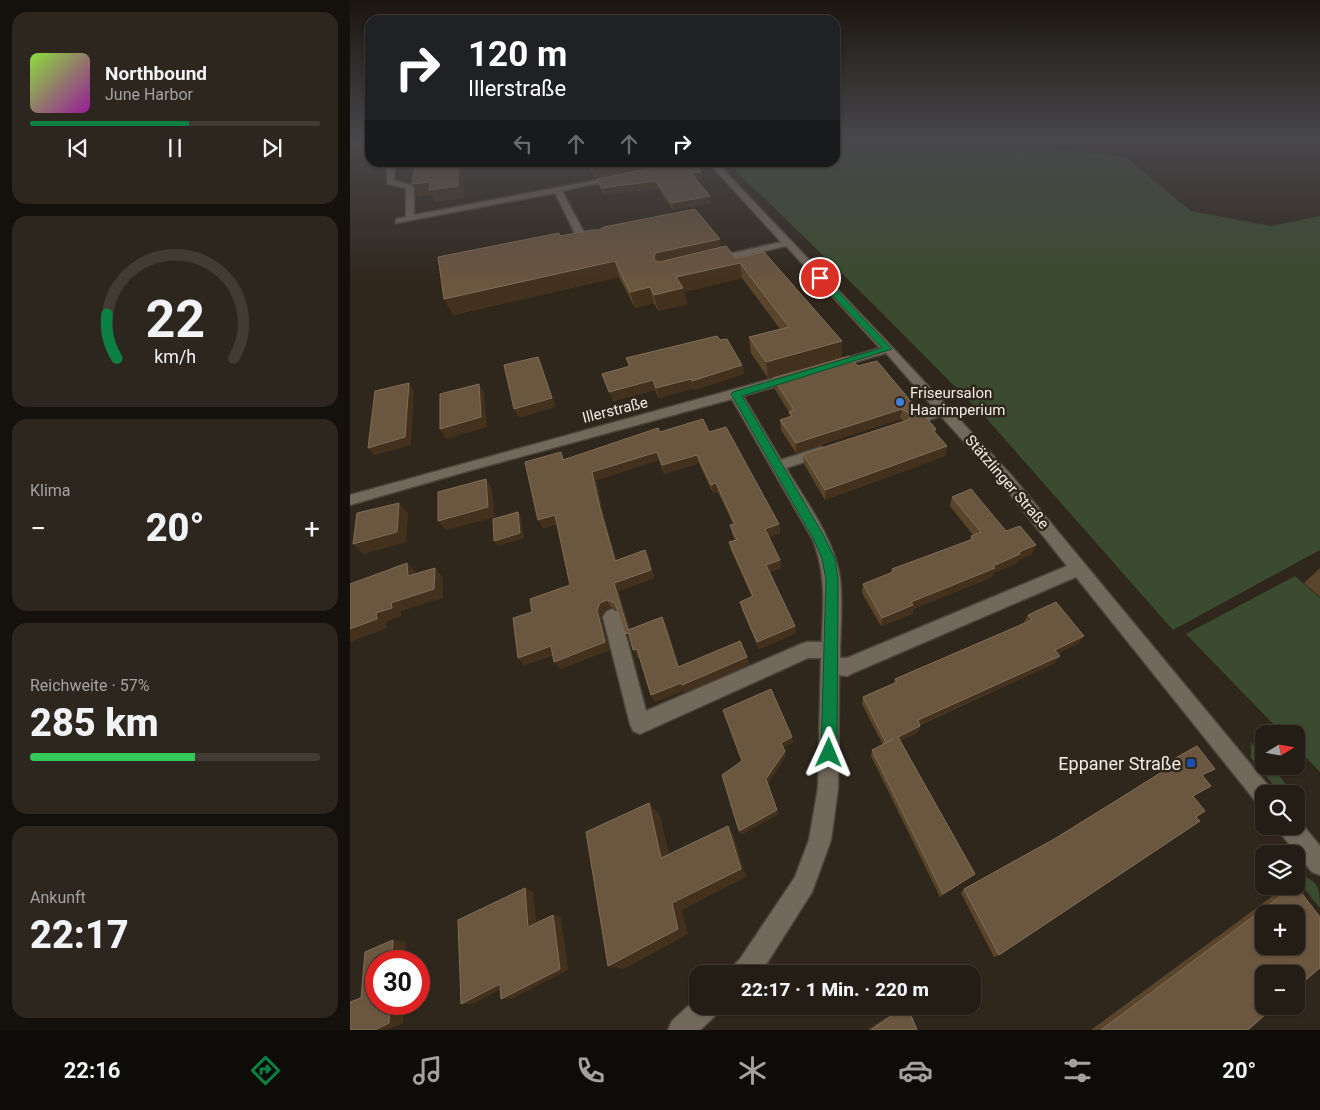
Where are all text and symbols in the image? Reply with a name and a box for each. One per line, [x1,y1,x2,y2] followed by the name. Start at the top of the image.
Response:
[468,34,567,75] text: 120 m
[385,35,450,100] icon: right
[105,62,207,85] text: Northbound
[468,76,566,101] text: Illerstraße
[105,85,193,104] text: June Harbor
[509,130,537,158] icon: left
[562,130,590,158] icon: ahead
[615,130,643,158] icon: ahead
[668,130,696,158] icon: right
[64,134,92,162] icon: previous
[161,134,189,162] icon: pause
[258,134,286,162] icon: next
[799,257,841,299] pin
[806,264,834,292] icon: arrive
[145,289,205,350] text: 22
[154,346,196,367] text: km/h
[910,384,1005,419] place label: Friseursalon Haarimperium
[580,393,650,427] street label: Illerstraße
[894,396,906,408] marker: Friseursalon Haarimperium
[961,431,1053,533] street label: Stätzlinger Straße
[30,481,71,500] text: Klima
[146,506,204,550] text: 20°
[30,512,46,545] text: −
[304,512,320,545] text: +
[30,676,149,695] text: Reichweite · 57%
[30,701,159,745] text: 285 km
[1255,725,1305,775] north arrow
[1255,725,1305,1015] map controls
[802,726,854,778] position arrow
[1058,753,1181,774] place label: Eppaner Straße
[1185,757,1197,769] marker: Eppaner Straße
[1255,785,1305,835] button: search
[1255,845,1305,895] button: layers
[30,888,86,907] text: Ankunft
[1255,905,1305,955] button: +
[30,913,129,957] text: 22:17
[365,950,430,1015] speed limit sign: 30
[1255,965,1305,1015] button: −
[741,978,929,1001] text: 22:17 · 1 Min. · 220 m
[248,1053,283,1088] icon: directions
[410,1053,445,1088] icon: music
[573,1053,608,1088] icon: phone
[735,1053,770,1088] icon: climate
[898,1053,933,1088] icon: car
[1060,1053,1095,1088] icon: filters
[64,1058,120,1083] text: 22:16
[1222,1058,1256,1083] text: 20°

